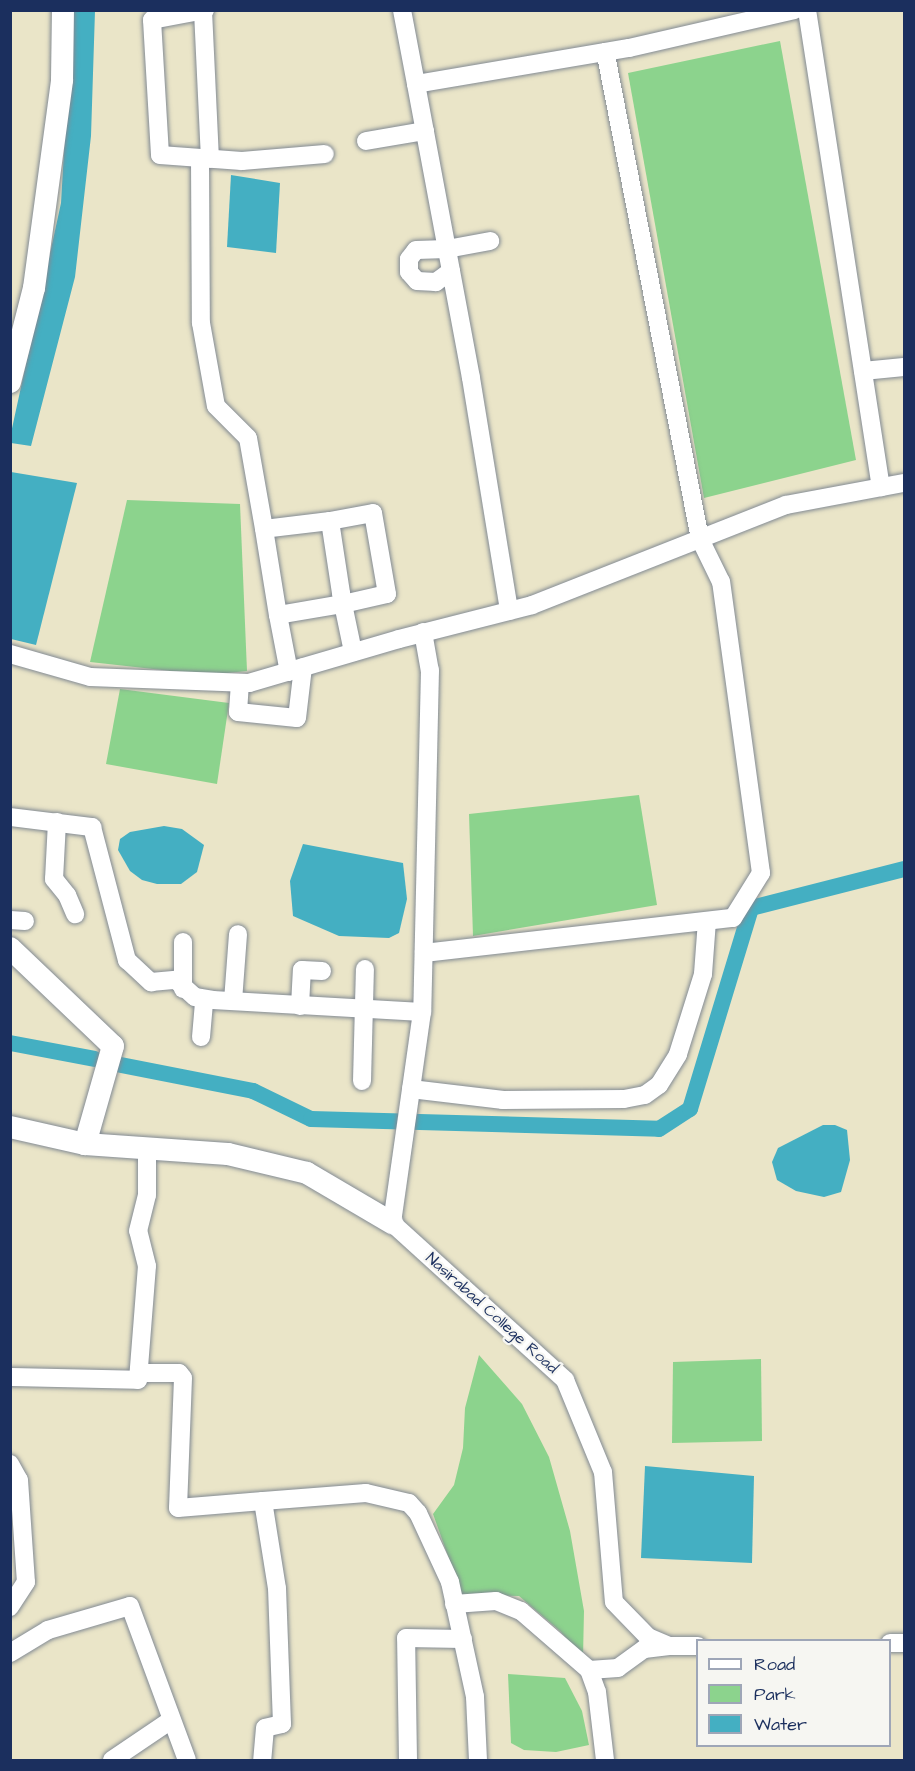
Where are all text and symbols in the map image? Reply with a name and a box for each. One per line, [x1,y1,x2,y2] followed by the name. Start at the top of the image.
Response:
[422,1249,562,1377] street label: Nasirabad College Road
[696,1639,891,1747] legend
[754,1652,795,1677] text: Road
[754,1682,796,1707] text: Park
[754,1712,807,1737] text: Water

